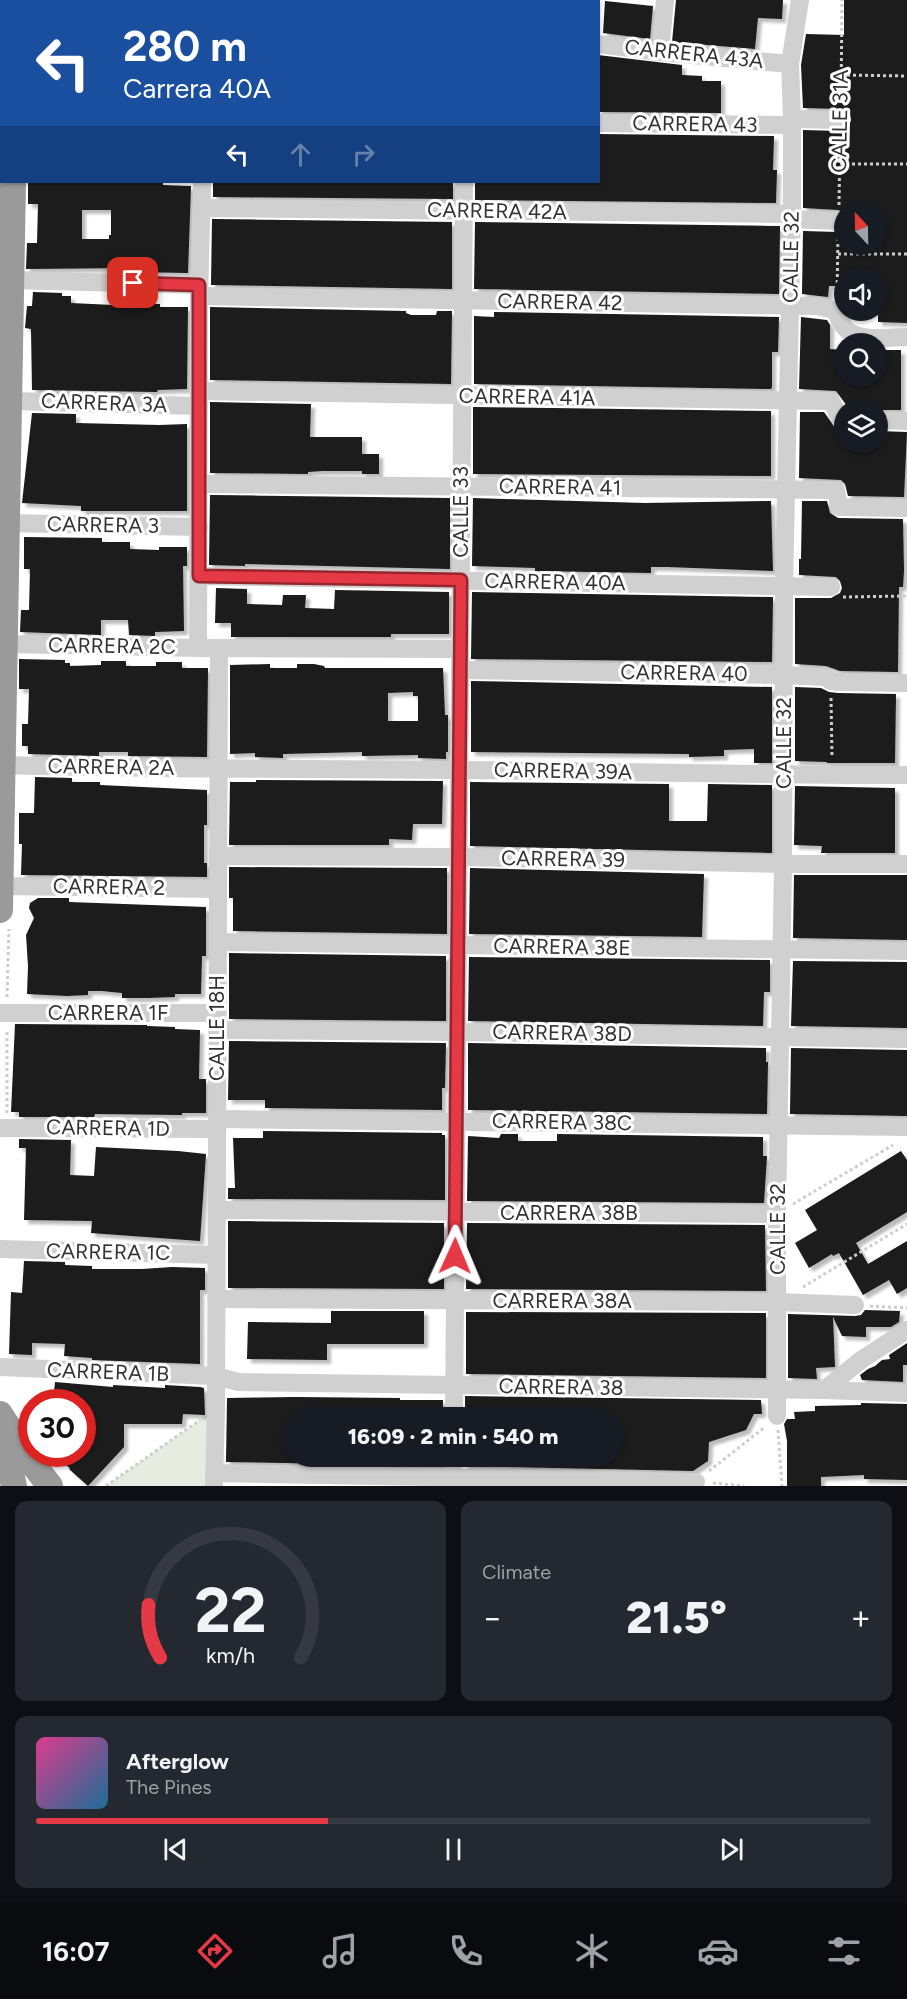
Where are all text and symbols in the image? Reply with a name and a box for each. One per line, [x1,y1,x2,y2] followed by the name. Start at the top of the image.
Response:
[123,21,247,72] text: 280 m
[24,24,102,102] icon: left
[623,34,765,73] street label: CARRERA 43A
[826,69,853,173] street label: CALLE 31A
[123,72,271,105] text: Carrera 40A
[632,110,758,137] street label: CARRERA 43
[221,138,254,171] icon: left
[284,138,317,171] icon: ahead
[347,138,380,171] icon: right
[427,197,567,224] street label: CARRERA 42A
[834,201,888,255] north arrow
[834,201,888,453] map controls
[777,211,804,303] street label: CALLE 32
[107,257,158,308] pin
[116,266,149,299] icon: arrive
[834,267,888,321] button: sound
[497,288,623,315] street label: CARRERA 42
[834,333,888,387] button: search
[458,383,596,410] street label: CARRERA 41A
[40,388,168,417] street label: CARRERA 3A
[834,399,888,453] button: layers
[448,466,473,558] street label: CALLE 33
[499,473,621,500] street label: CARRERA 41
[47,511,159,538] street label: CARRERA 3
[484,568,626,595] street label: CARRERA 40A
[48,632,176,659] street label: CARRERA 2C
[620,659,748,686] street label: CARRERA 40
[771,697,796,789] street label: CALLE 32
[47,753,175,780] street label: CARRERA 2A
[494,757,632,784] street label: CARRERA 39A
[501,845,625,872] street label: CARRERA 39
[53,873,165,900] street label: CARRERA 2
[493,933,631,960] street label: CARRERA 38E
[204,975,229,1081] street label: CALLE 18H
[48,1000,168,1025] street label: CARRERA 1F
[492,1019,632,1046] street label: CARRERA 38D
[492,1108,632,1135] street label: CARRERA 38C
[46,1114,170,1141] street label: CARRERA 1D
[765,1183,790,1275] street label: CALLE 32
[500,1200,638,1225] street label: CARRERA 38B
[423,1224,487,1288] position arrow
[46,1238,170,1265] street label: CARRERA 1C
[492,1288,632,1313] street label: CARRERA 38A
[47,1357,170,1386] street label: CARRERA 1B
[498,1373,624,1400] street label: CARRERA 38
[18,1389,96,1467] speed limit sign: 30
[348,1423,558,1450] text: 16:09 · 2 min · 540 m
[482,1560,551,1584] text: Climate
[194,1573,267,1648] text: 22
[626,1590,727,1644] text: 21.5°
[482,1598,503,1637] text: −
[850,1598,871,1637] text: +
[206,1643,255,1668] text: km/h
[126,1748,229,1775] text: Afterglow
[126,1775,212,1799] text: The Pines
[159,1833,192,1866] icon: previous
[437,1833,470,1866] icon: pause
[715,1833,748,1866] icon: next
[194,1930,236,1972] icon: directions
[319,1930,361,1972] icon: music
[445,1930,487,1972] icon: phone
[571,1930,613,1972] icon: climate
[697,1930,739,1972] icon: car
[823,1930,865,1972] icon: filters
[42,1935,110,1968] text: 16:07

